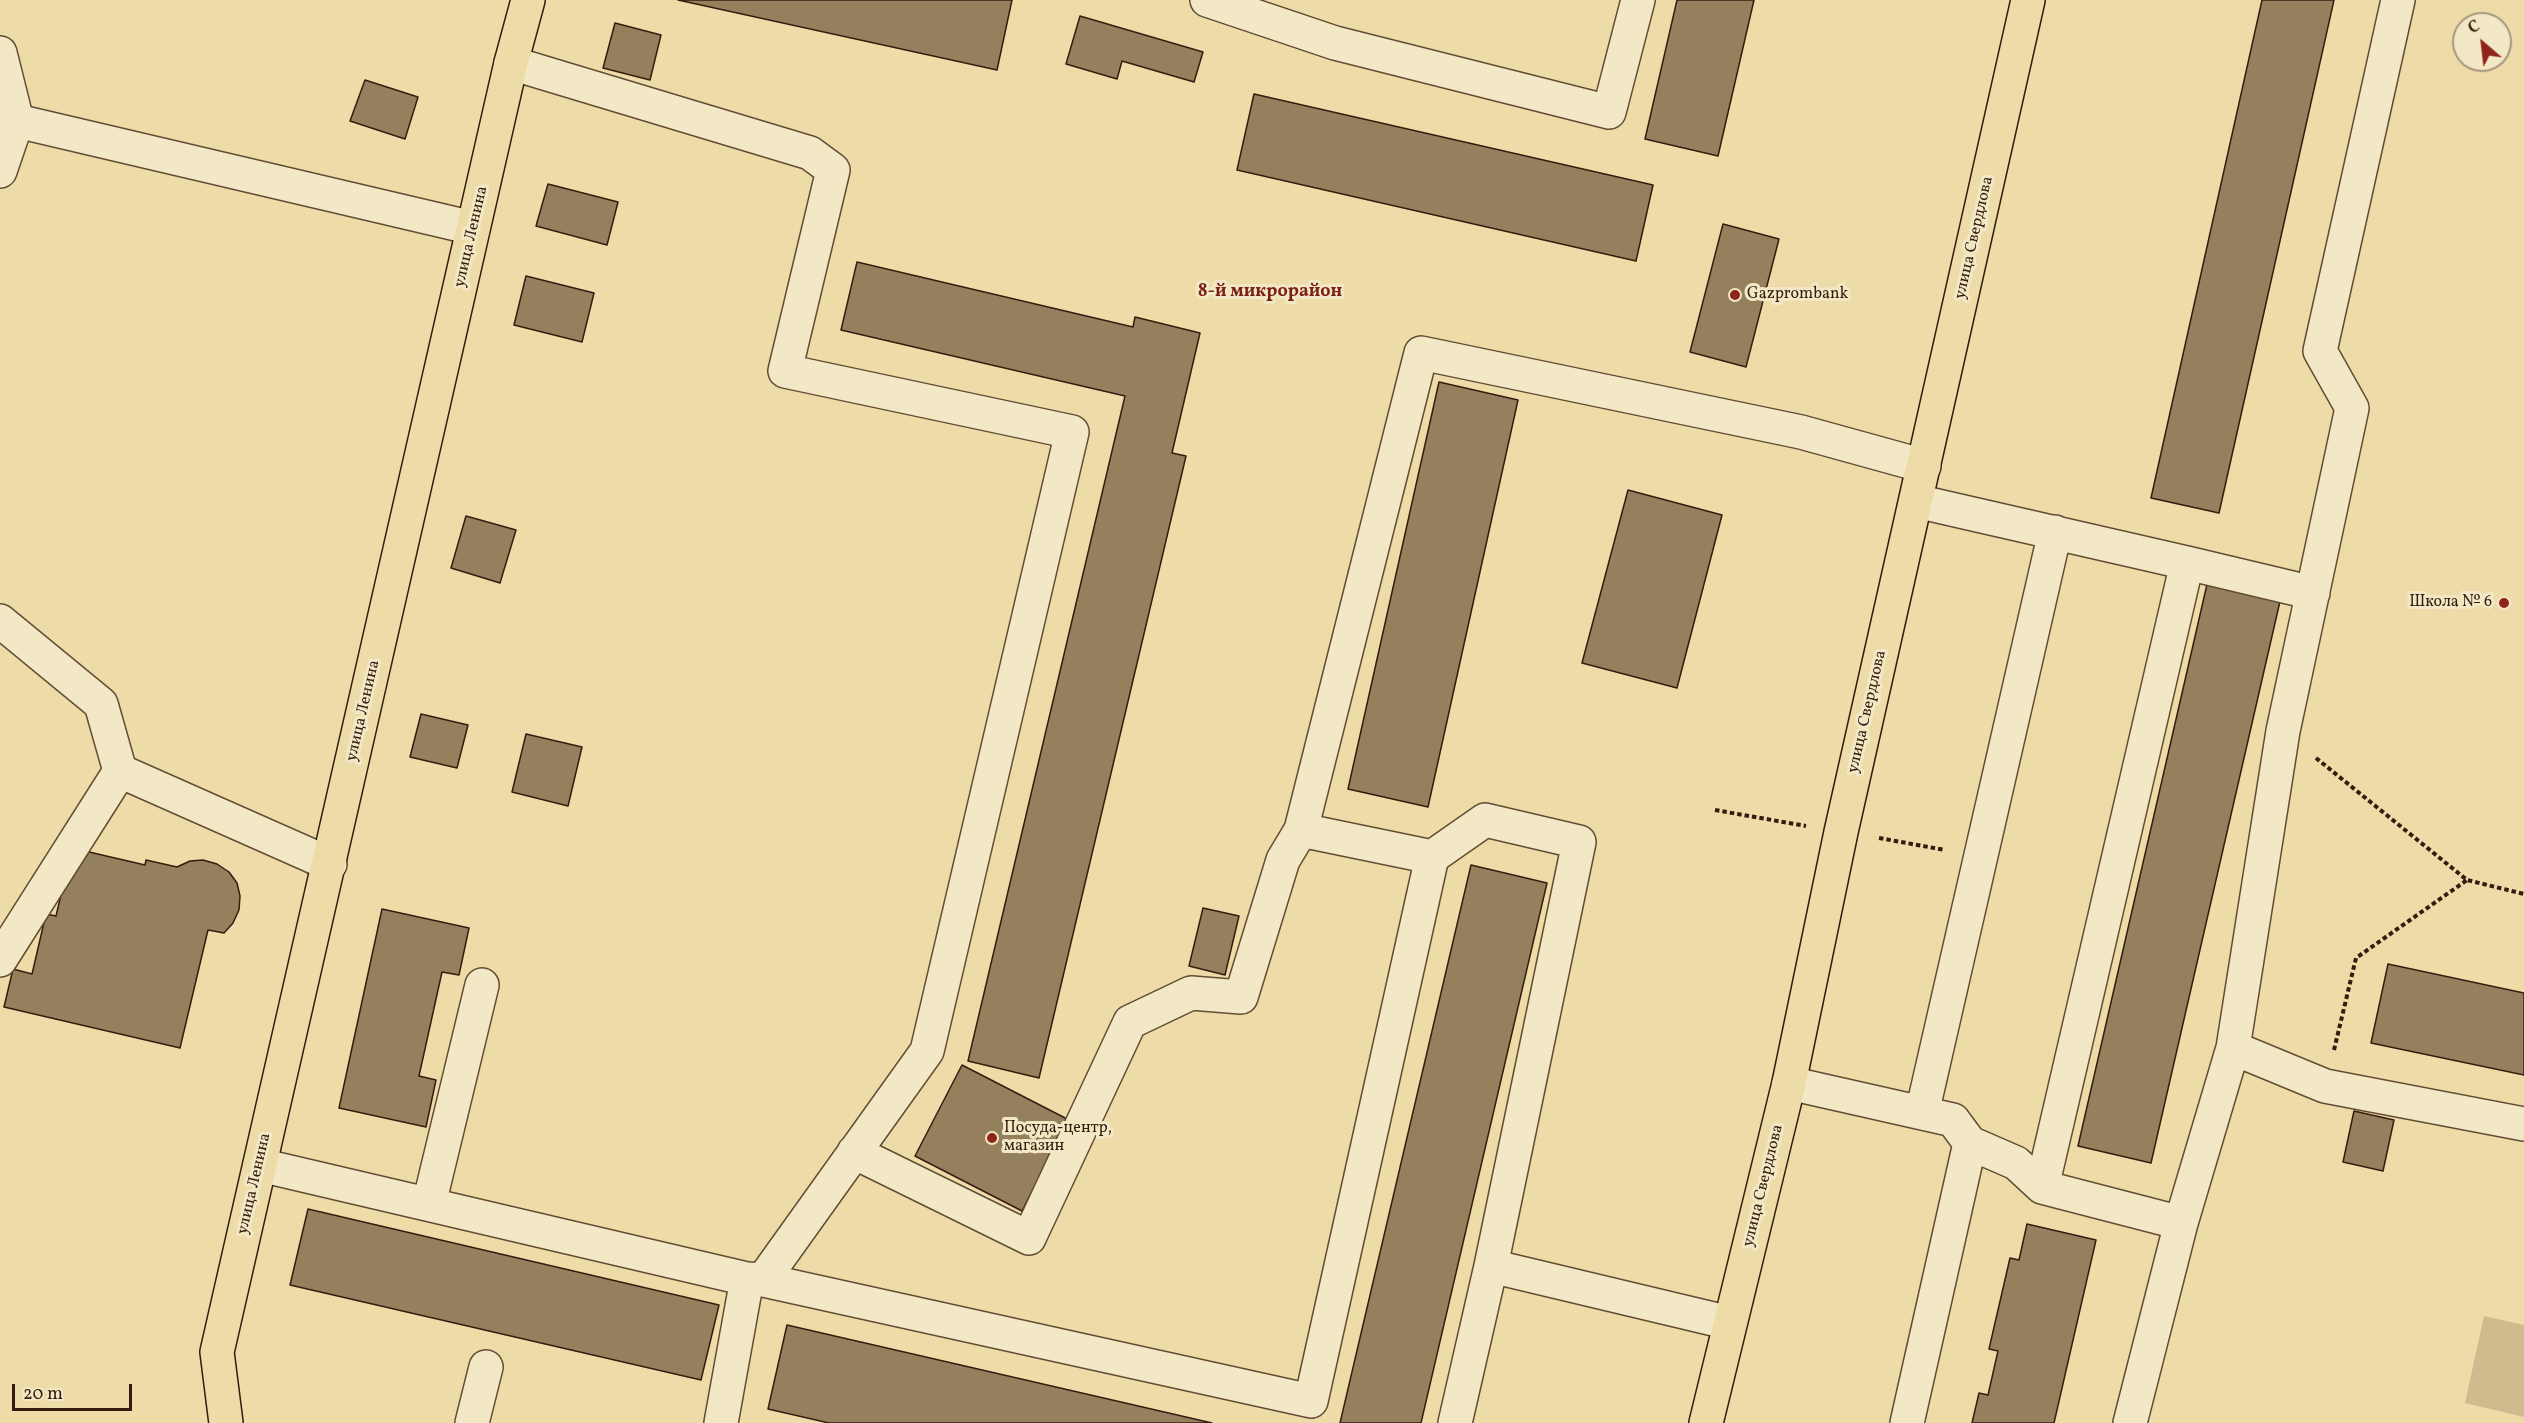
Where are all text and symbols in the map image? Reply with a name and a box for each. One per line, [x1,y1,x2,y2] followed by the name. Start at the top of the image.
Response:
[2452,12,2512,72] north arrow
[2465,16,2484,40] text: С
[1952,175,1998,301] street label: улица Свердлова
[451,184,493,290] street label: улица Ленина
[1198,282,1342,304] district label: 8-й микрорайон
[1747,285,1848,305] place label: Gazprombank
[1728,288,1742,302] marker: Gazprombank
[2409,593,2492,613] place label: Школа № 6
[2497,596,2511,610] marker: Школа № 6
[1845,649,1891,775] street label: улица Свердлова
[343,658,385,764] street label: улица Ленина
[1004,1119,1112,1157] place label: Посуда-центр, магазин
[1740,1123,1788,1249] street label: улица Свердлова
[234,1131,276,1237] street label: улица Ленина
[985,1131,999,1145] marker: Посуда-центр, магазин
[15,1372,135,1410] scale bar
[23,1382,63,1407] text: 20 m

